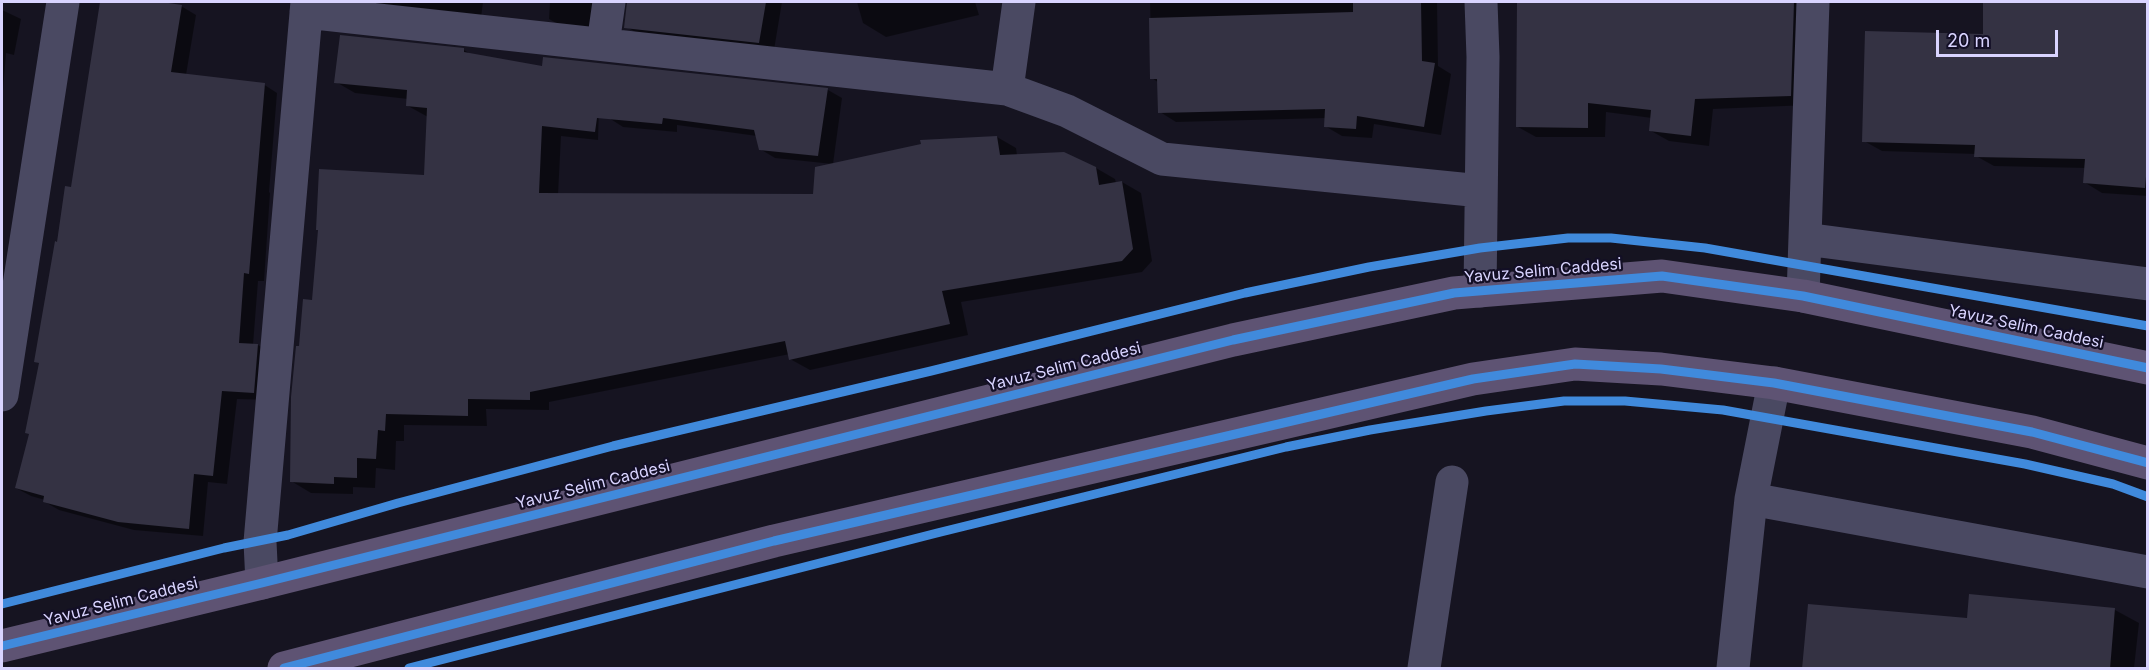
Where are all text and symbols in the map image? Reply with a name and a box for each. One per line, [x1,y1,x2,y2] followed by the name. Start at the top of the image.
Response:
[1939,18,2060,56] scale bar
[1947,30,1990,51] text: 20 m
[1463,255,1623,287] street label: Yavuz Selim Caddesi
[1947,301,2105,353] street label: Yavuz Selim Caddesi
[985,339,1143,395] street label: Yavuz Selim Caddesi
[514,457,672,513] street label: Yavuz Selim Caddesi
[42,574,200,630] street label: Yavuz Selim Caddesi

